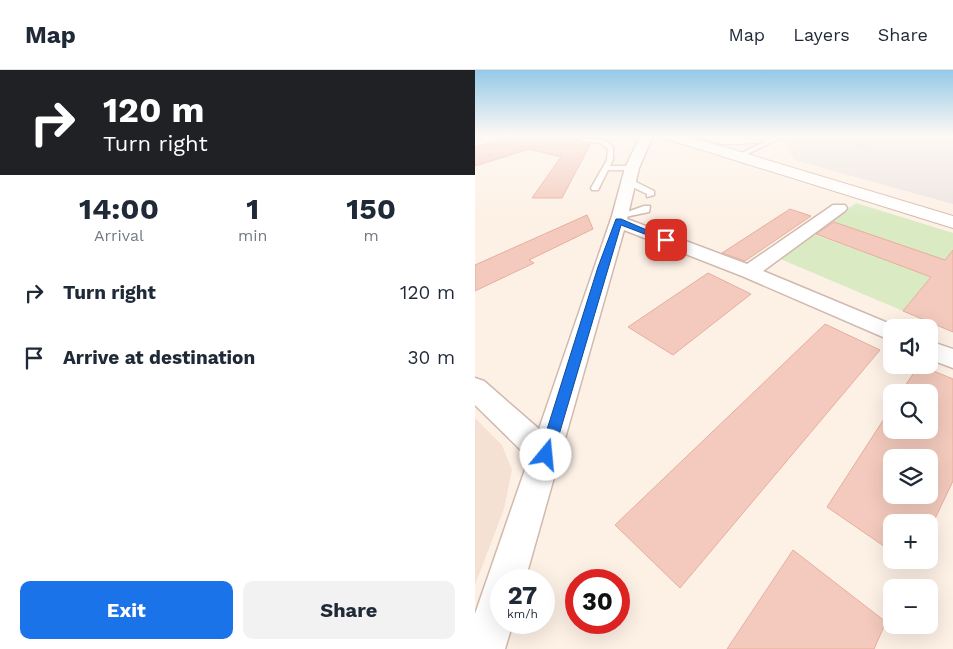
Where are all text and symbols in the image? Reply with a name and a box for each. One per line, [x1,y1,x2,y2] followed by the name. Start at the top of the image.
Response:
[25,21,76,49] text: Map
[728,24,765,45] text: Map
[793,24,850,45] text: Layers
[878,24,928,45] text: Share
[103,89,204,131] text: 120 m
[20,90,85,155] icon: right
[103,131,208,156] text: Turn right
[79,191,159,226] text: 14:00
[246,191,259,226] text: 1
[346,191,396,226] text: 150
[645,219,687,261] pin
[94,226,144,245] text: Arrival
[238,226,267,245] text: min
[364,226,379,245] text: m
[652,226,680,254] icon: arrive
[20,279,48,307] icon: right
[63,281,156,304] text: Turn right
[400,281,455,304] text: 120 m
[883,319,938,634] map controls
[883,319,938,374] button: sound
[20,344,48,372] icon: arrive
[63,346,255,369] text: Arrive at destination
[408,346,455,369] text: 30 m
[883,384,938,439] button: search
[519,428,571,480] position arrow
[883,449,938,504] button: layers
[883,514,938,569] button: +
[565,569,630,634] speed limit sign: 30
[883,579,938,634] button: −
[20,581,233,639] button: Exit
[243,581,455,639] button: Share
[508,581,537,610] text: 27
[507,607,538,621] text: km/h

